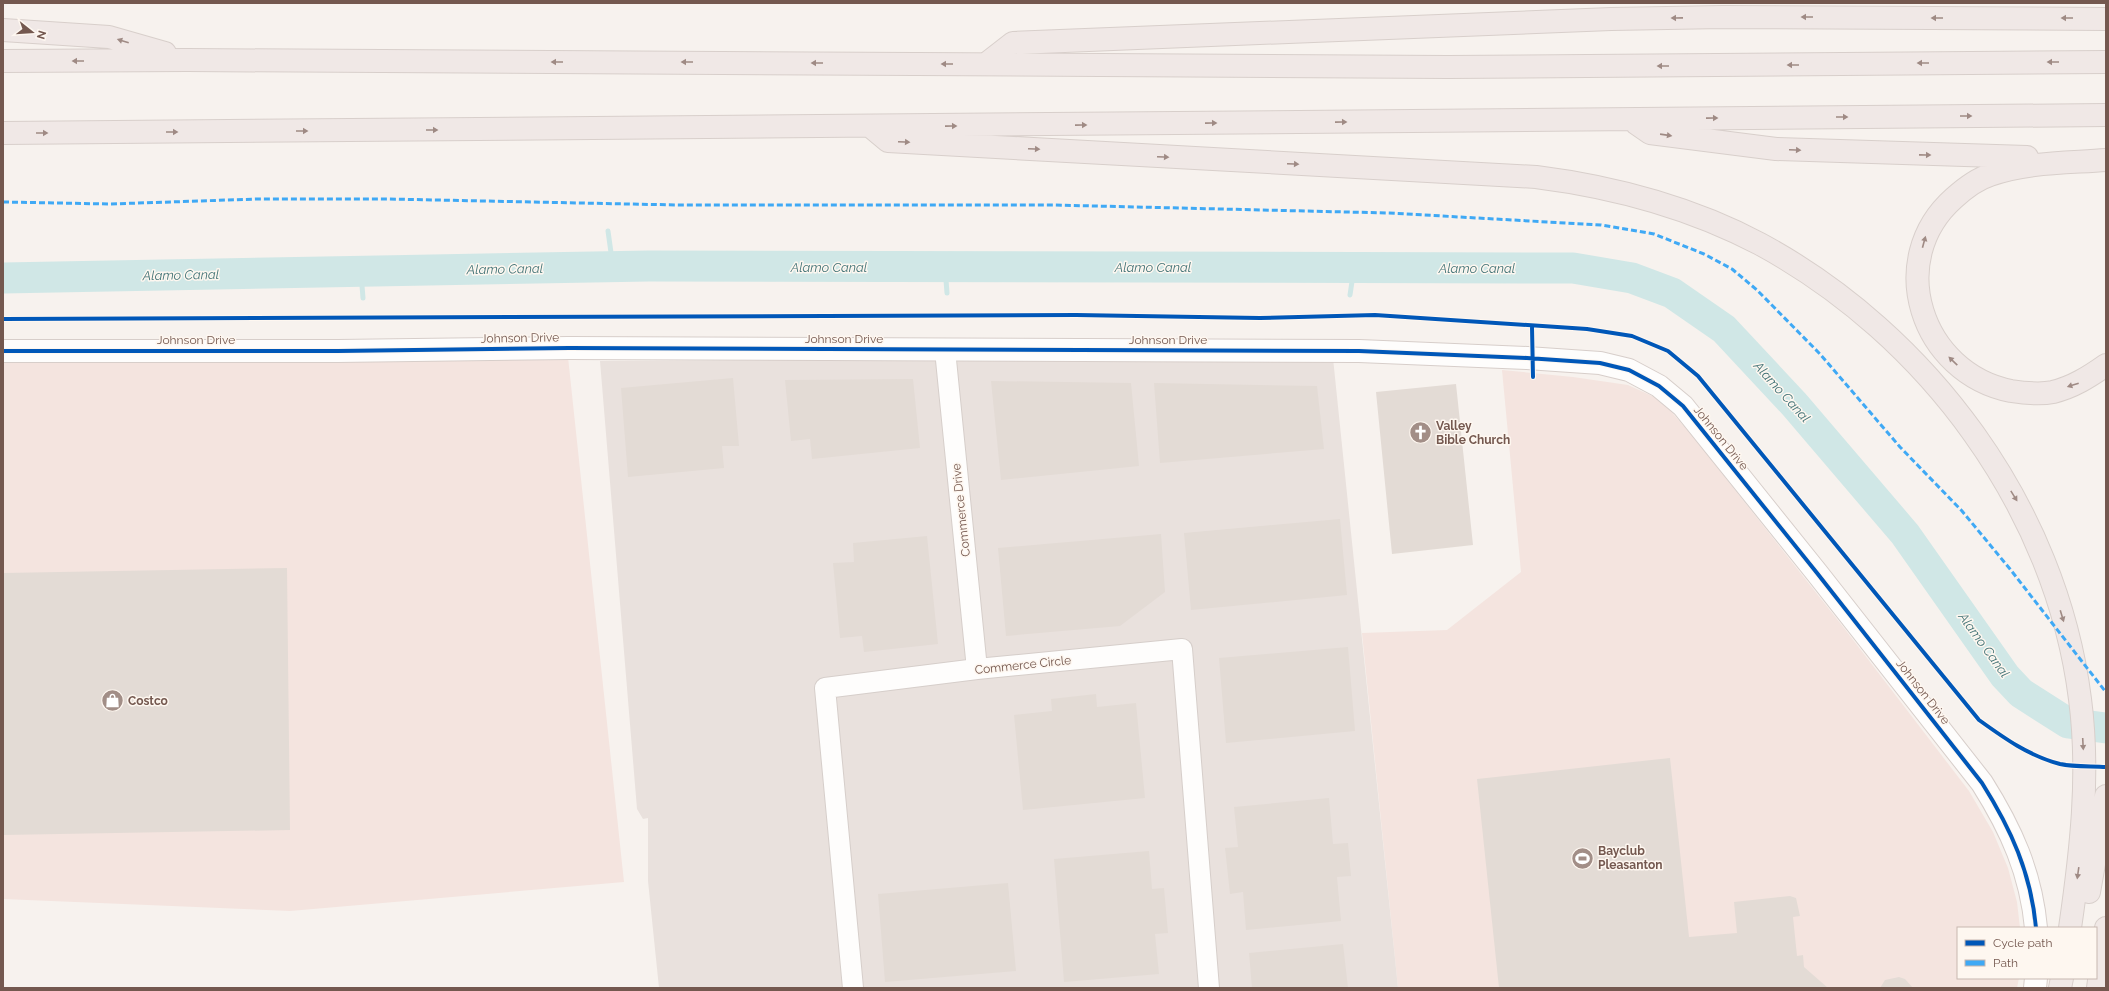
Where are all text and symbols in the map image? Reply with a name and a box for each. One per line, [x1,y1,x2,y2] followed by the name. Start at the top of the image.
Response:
[12,12,52,52] north arrow
[1671,14,1683,21] one-way arrow
[1800,14,1813,20] one-way arrow
[1930,15,1943,21] one-way arrow
[2060,15,2073,21] one-way arrow
[34,29,49,41] text: N
[117,38,129,44] one-way arrow
[71,58,84,64] one-way arrow
[550,59,563,65] one-way arrow
[680,59,693,65] one-way arrow
[2046,59,2059,65] one-way arrow
[810,60,823,66] one-way arrow
[1917,60,1929,67] one-way arrow
[940,61,953,67] one-way arrow
[1786,62,1799,68] one-way arrow
[1656,63,1669,69] one-way arrow
[1960,113,1973,119] one-way arrow
[1836,114,1849,120] one-way arrow
[1706,115,1718,122] one-way arrow
[1335,119,1348,125] one-way arrow
[1205,120,1218,126] one-way arrow
[1075,121,1087,128] one-way arrow
[945,123,958,129] one-way arrow
[426,127,439,133] one-way arrow
[296,128,309,134] one-way arrow
[166,129,179,135] one-way arrow
[36,130,49,136] one-way arrow
[1660,132,1672,138] one-way arrow
[898,139,910,146] one-way arrow
[1028,146,1040,153] one-way arrow
[1789,147,1802,153] one-way arrow
[1919,152,1932,158] one-way arrow
[1157,153,1169,160] one-way arrow
[1287,160,1299,167] one-way arrow
[1921,235,1927,247] one-way arrow
[790,260,868,275] water label: Alamo Canal
[1114,260,1192,275] water label: Alamo Canal
[466,261,544,277] water label: Alamo Canal
[1438,261,1516,276] water label: Alamo Canal
[142,267,220,283] water label: Alamo Canal
[481,330,559,346] street label: Johnson Drive
[805,332,883,346] street label: Johnson Drive
[157,333,235,347] street label: Johnson Drive
[1129,333,1207,347] street label: Johnson Drive
[1948,356,1958,366] one-way arrow
[1750,358,1814,426] water label: Alamo Canal
[2066,383,2078,389] one-way arrow
[1691,403,1751,473] street label: Johnson Drive
[1436,419,1510,447] place label: Valley Bible Church
[1408,420,1434,446] church icon: Valley Bible Church
[949,463,973,557] street label: Commerce Drive
[2010,490,2017,502] one-way arrow
[1955,609,2013,681] water label: Alamo Canal
[2060,610,2066,622] one-way arrow
[974,653,1072,677] street label: Commerce Circle
[1893,657,1953,727] street label: Johnson Drive
[100,688,126,714] shop icon: Costco
[128,694,168,708] place label: Costco
[2080,738,2086,751] one-way arrow
[1598,844,1662,872] place label: Bayclub Pleasanton
[1570,845,1596,871] sports icon: Bayclub Pleasanton
[2075,867,2081,880] one-way arrow
[1957,927,2097,979] legend
[1993,936,2052,950] text: Cycle path
[1993,956,2018,970] text: Path

